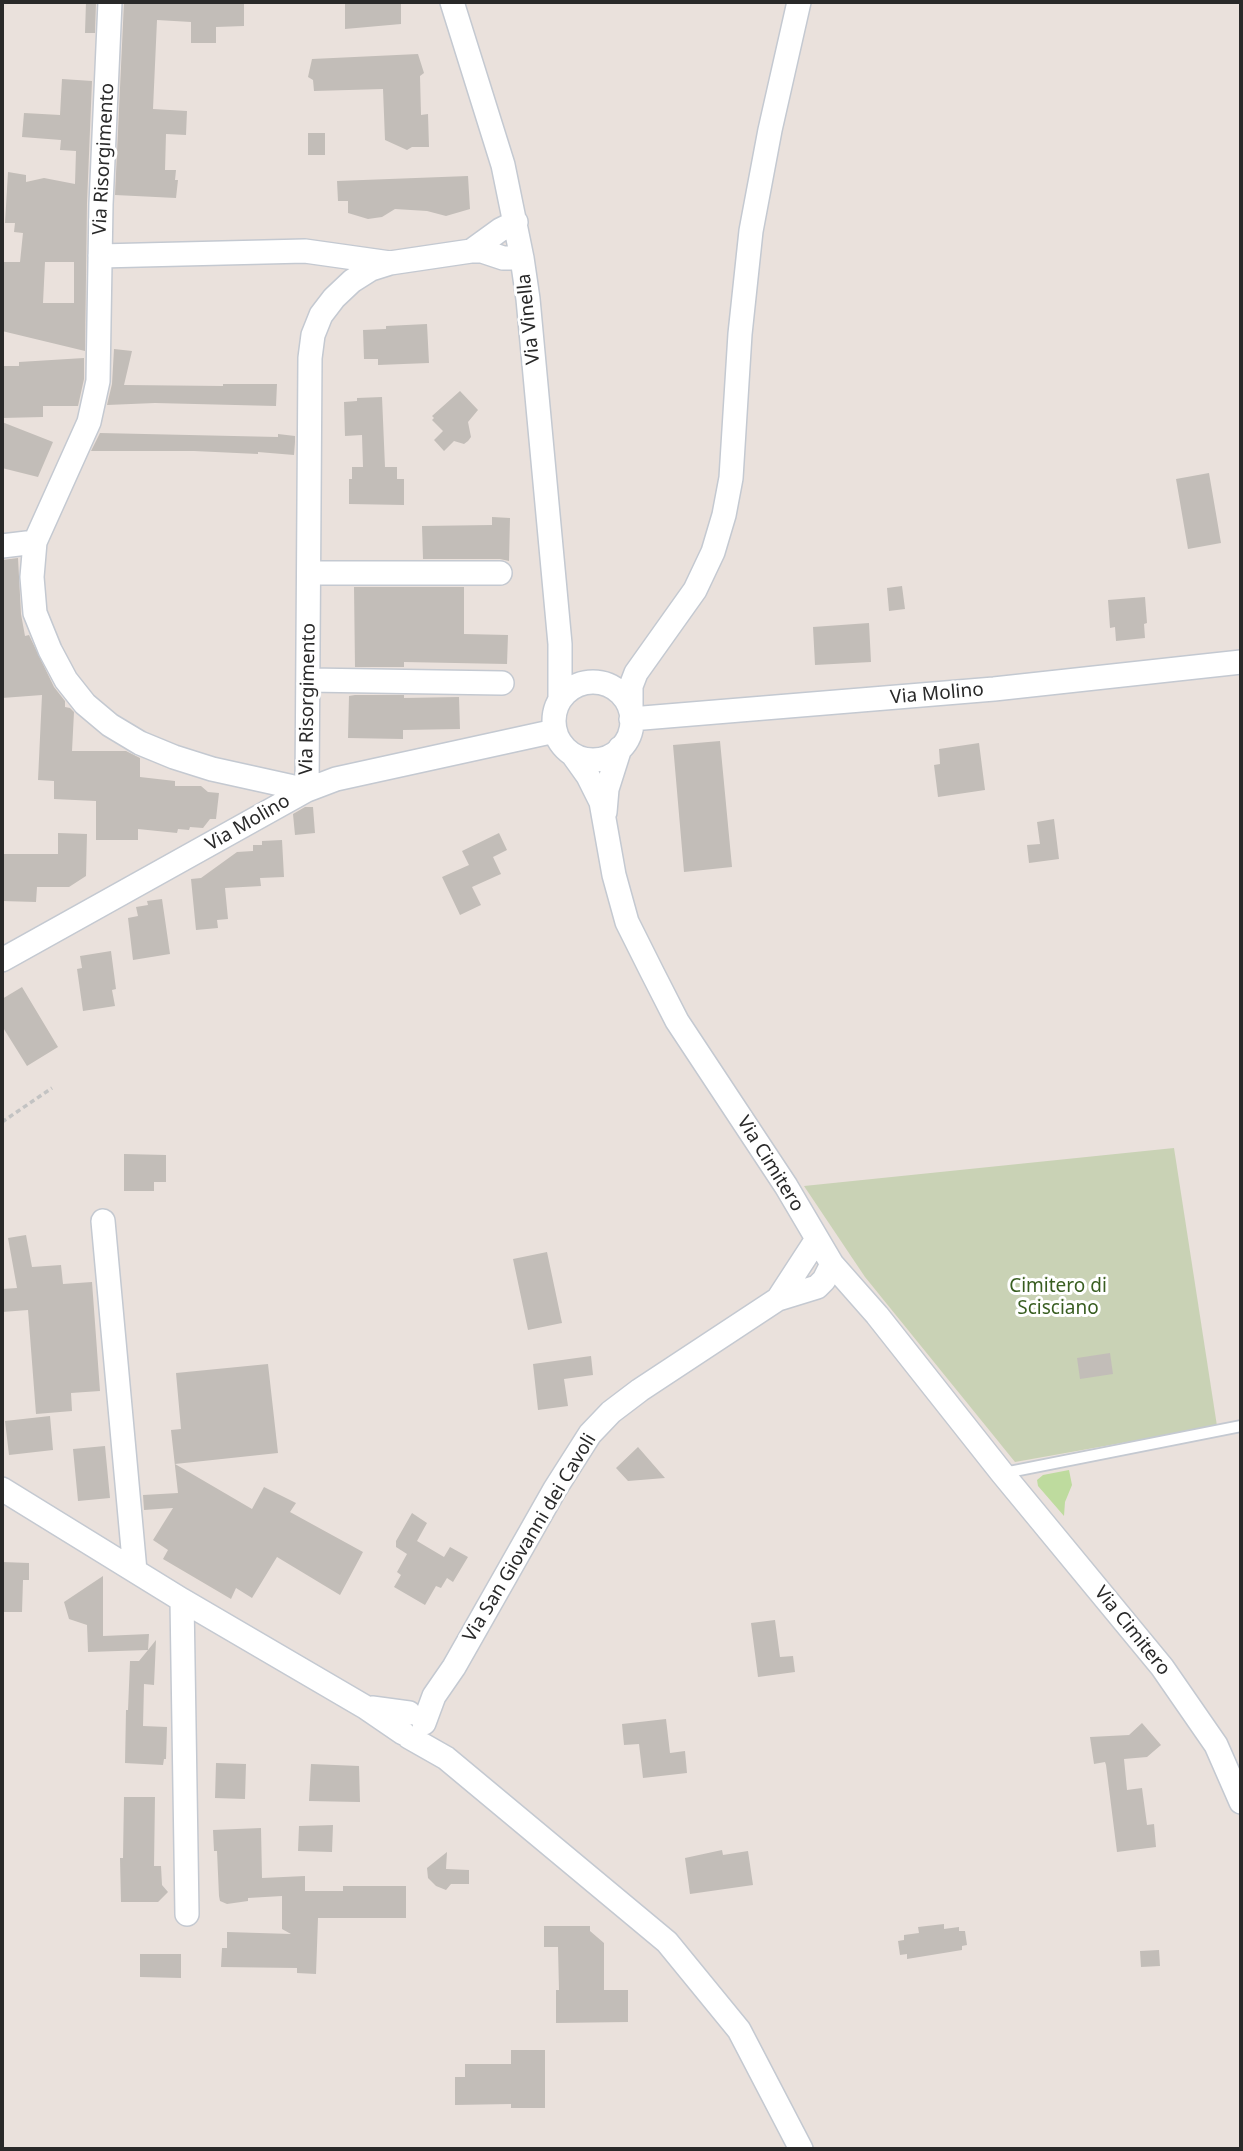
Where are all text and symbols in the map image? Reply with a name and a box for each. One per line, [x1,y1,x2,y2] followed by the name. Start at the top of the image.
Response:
[89,82,119,236] street label: Via Risorgimento
[513,272,545,366] street label: Via Vinella
[295,623,321,775] street label: Via Risorgimento
[889,679,985,709] street label: Via Molino
[202,790,294,856] street label: Via Molino
[732,1112,808,1216] street label: Via Cimitero
[1009,1276,1107,1320] park label: Cimitero di Scisciano
[459,1430,601,1646] street label: Via San Giovanni dei Cavoli
[1089,1582,1175,1680] street label: Via Cimitero

